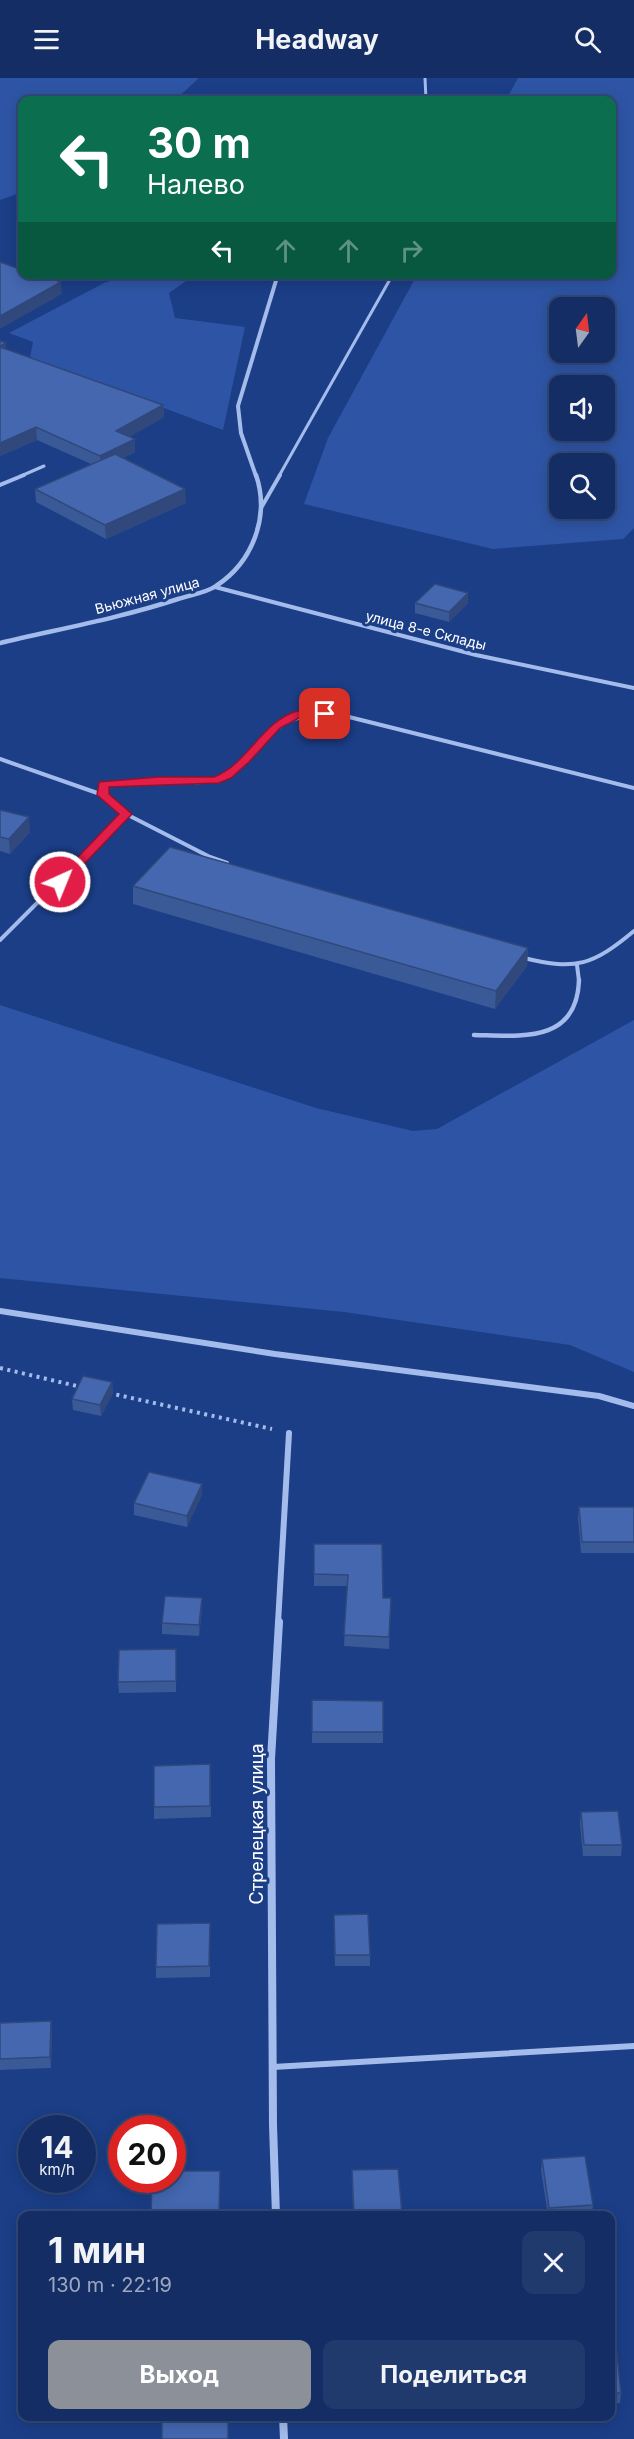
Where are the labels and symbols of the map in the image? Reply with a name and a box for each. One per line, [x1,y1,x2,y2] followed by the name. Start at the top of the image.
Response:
[549,297,615,363] north arrow
[93,573,201,617] street label: Вьюжная улица
[364,607,488,653] street label: улица 8-е Склады
[299,688,350,739] pin
[28,850,92,914] position arrow
[246,1744,267,1904] street label: Стрелецкая улица
[108,2115,186,2193] speed limit sign: 20

